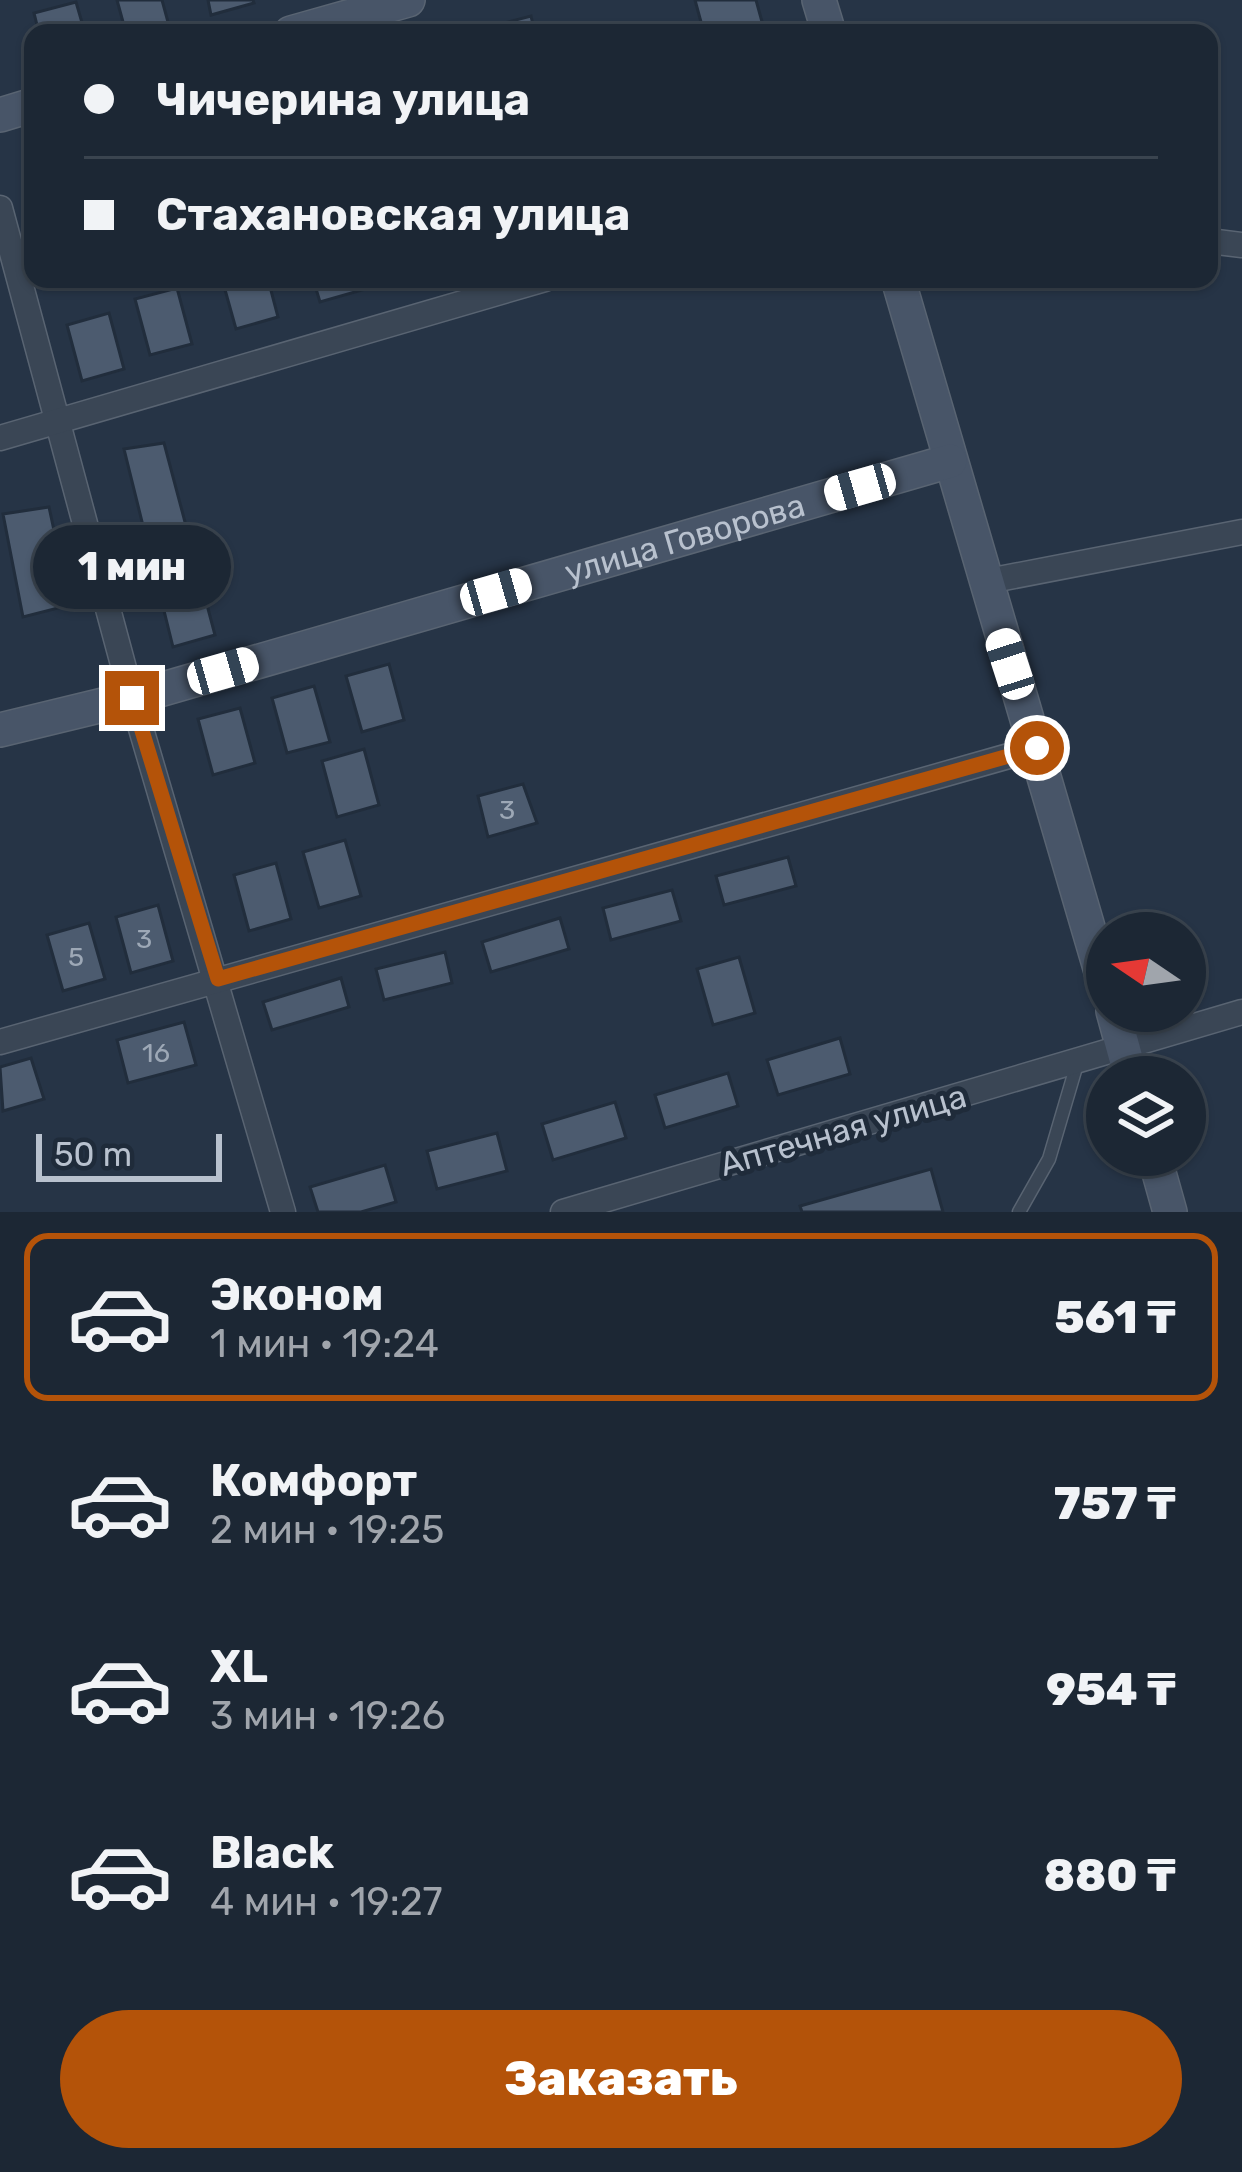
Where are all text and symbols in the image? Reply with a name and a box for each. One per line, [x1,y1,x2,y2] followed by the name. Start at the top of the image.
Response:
[156,73,530,126] text: Чичерина улица
[156,188,630,241] text: Стахановская улица
[820,460,900,514] car
[560,485,809,591] street label: улица Говорова
[33,524,231,608] callout: 1 мин
[78,544,186,590] text: 1 мин
[456,565,536,619] car
[982,624,1038,704] car
[183,644,263,698] car
[105,671,159,725] route end
[1010,721,1064,775] route start
[499,794,515,826] house number: 3
[1086,912,1206,1032] north arrow
[1086,912,1206,1176] map controls
[136,923,152,955] house number: 3
[68,941,84,973] house number: 5
[142,1037,170,1069] house number: 16
[1086,1056,1206,1176] button: layers
[715,1076,971,1184] street label: Аптечная улица
[36,1128,222,1181] scale bar
[54,1135,132,1174] text: 50 m
[66,1263,174,1371] icon: car
[210,1268,384,1321] text: Эконом
[1055,1291,1176,1344] text: 561 ₸
[210,1321,439,1367] text: 1 мин · 19:24
[66,1449,174,1557] icon: car
[210,1454,417,1507] text: Комфорт
[1054,1477,1176,1530] text: 757 ₸
[210,1507,444,1553] text: 2 мин · 19:25
[66,1635,174,1743] icon: car
[210,1640,268,1693] text: XL
[1046,1663,1176,1716] text: 954 ₸
[210,1693,445,1739] text: 3 мин · 19:26
[66,1821,174,1929] icon: car
[210,1826,334,1879] text: Black
[1044,1849,1176,1902] text: 880 ₸
[210,1879,443,1925] text: 4 мин · 19:27
[60,2010,1182,2148] button: Заказать

